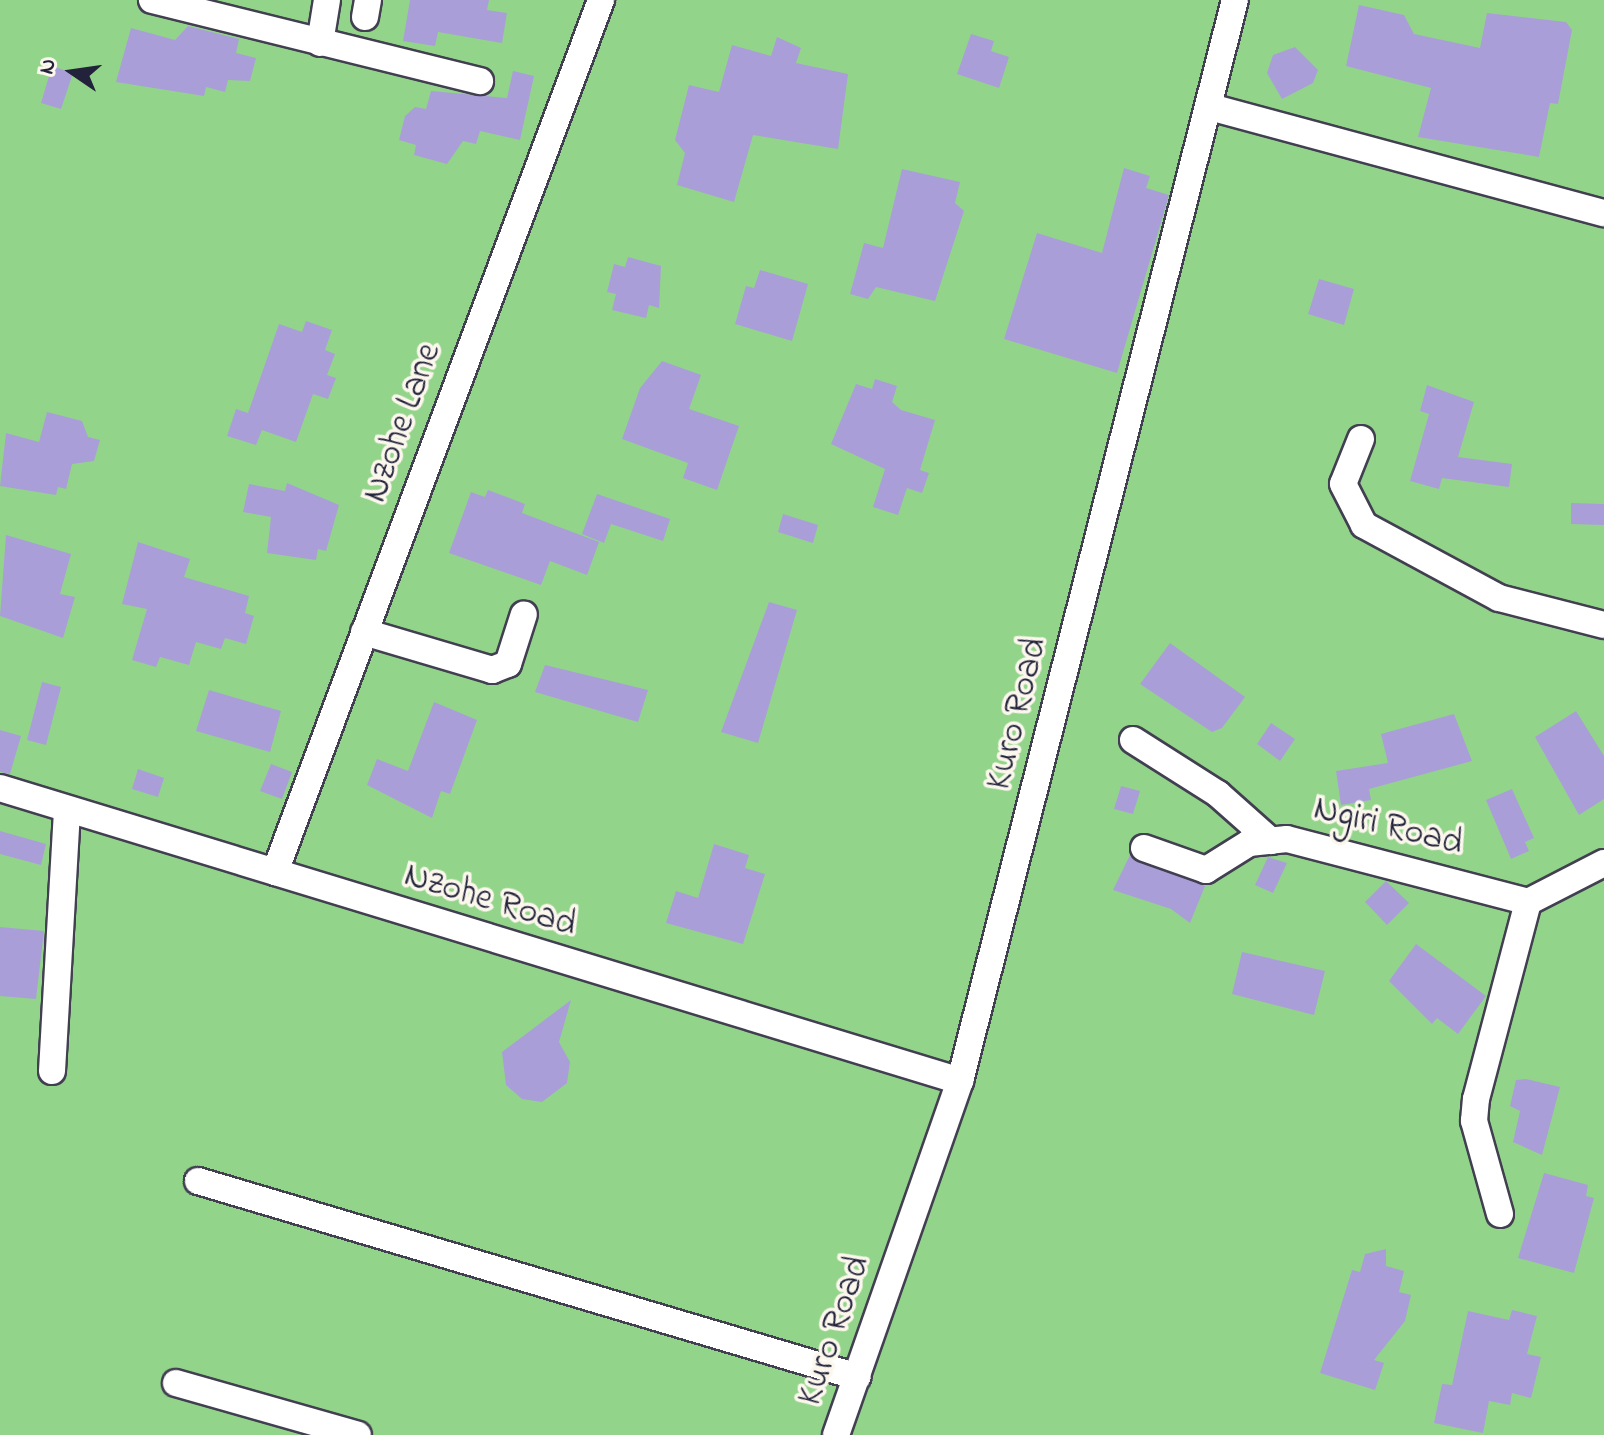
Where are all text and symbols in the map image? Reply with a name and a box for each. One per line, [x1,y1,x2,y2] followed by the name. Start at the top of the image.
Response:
[32,32,112,112] north arrow
[31,56,66,77] text: N
[354,338,452,508] street label: Nzohe Lane
[978,634,1058,794] street label: Kuro Road
[1309,788,1467,866] street label: Ngiri Road
[399,854,581,948] street label: Nzohe Road
[789,1251,881,1411] street label: Kuro Road

